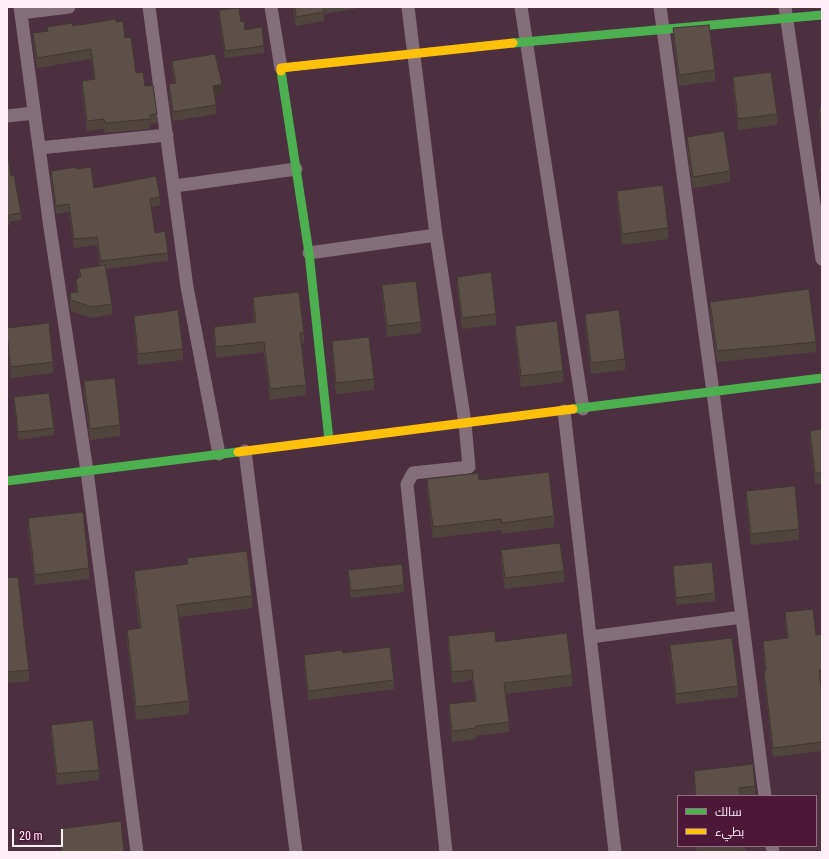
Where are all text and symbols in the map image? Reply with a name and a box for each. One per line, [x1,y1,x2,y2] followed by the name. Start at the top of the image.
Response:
[677,795,817,847] legend
[715,805,742,819] text: سالك
[14,821,65,847] scale bar
[715,825,744,839] text: بطيء
[19,829,43,843] text: 20 m

